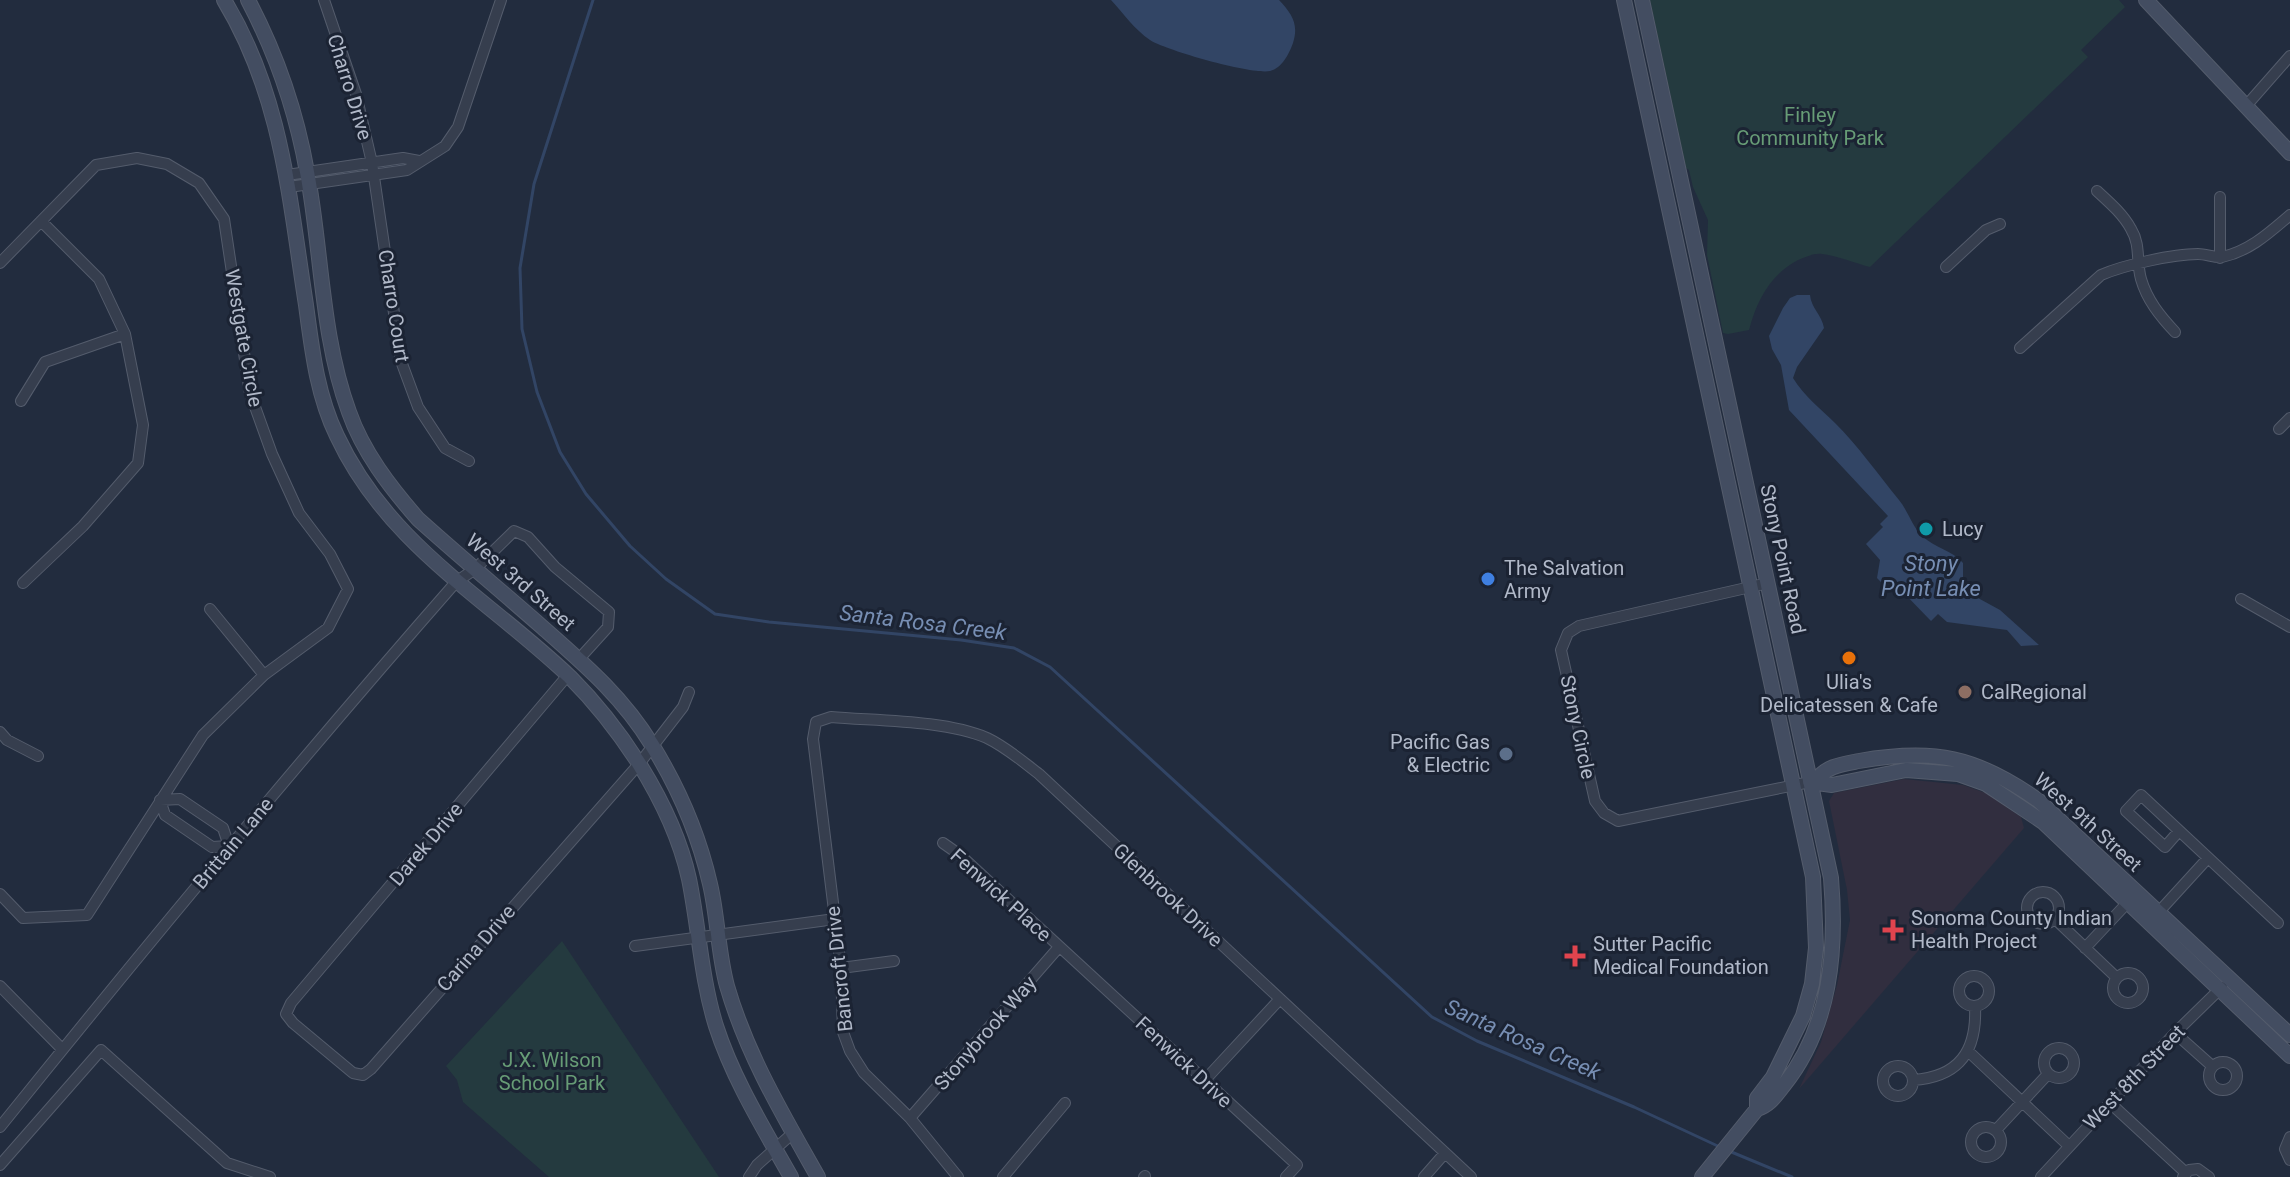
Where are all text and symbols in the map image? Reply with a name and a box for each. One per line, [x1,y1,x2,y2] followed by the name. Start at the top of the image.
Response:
[323,31,377,143] street label: Charro Drive
[1736,103,1885,150] park label: Finley Community Park
[373,248,415,364] street label: Charro Court
[220,267,268,409] street label: Westgate Circle
[1755,482,1811,636] street label: Stony Point Road
[1942,517,1984,541] place label: Lucy
[1917,520,1935,538] marker: Lucy
[462,528,580,636] street label: West 3rd Street
[1881,551,1981,601] water label: Stony Point Lake
[1504,556,1624,603] place label: The Salvation Army
[1479,570,1497,588] marker: The Salvation Army
[838,600,1009,645] water label: Santa Rosa Creek
[1840,649,1858,667] marker: Ulia's Delicatessen & Cafe
[1760,670,1938,717] place label: Ulia's Delicatessen & Cafe
[1555,673,1601,781] street label: Stony Circle
[1981,680,2087,704] place label: CalRegional
[1956,683,1974,701] marker: CalRegional
[1390,730,1490,777] place label: Pacific Gas & Electric
[1497,745,1515,763] marker: Pacific Gas & Electric
[2029,767,2147,877] street label: West 9th Street
[188,792,278,894] street label: Brittain Lane
[384,798,468,890] street label: Darek Drive
[1108,838,1228,952] street label: Glenbrook Drive
[946,843,1056,947] street label: Fenwick Place
[432,900,520,996] street label: Carina Drive
[820,905,858,1033] street label: Bancroft Drive
[1911,906,2112,953] place label: Sonoma County Indian Health Project
[1882,919,1904,941] marker: Sonoma County Indian Health Project
[1593,932,1769,979] place label: Sutter Pacific Medical Foundation
[1564,945,1586,967] marker: Sutter Pacific Medical Foundation
[929,971,1041,1095] street label: Stonybrook Way
[1441,994,1606,1085] water label: Santa Rosa Creek
[1131,1011,1237,1113] street label: Fenwick Drive
[2078,1020,2190,1134] street label: West 8th Street
[499,1048,606,1095] park label: J.X. Wilson School Park

